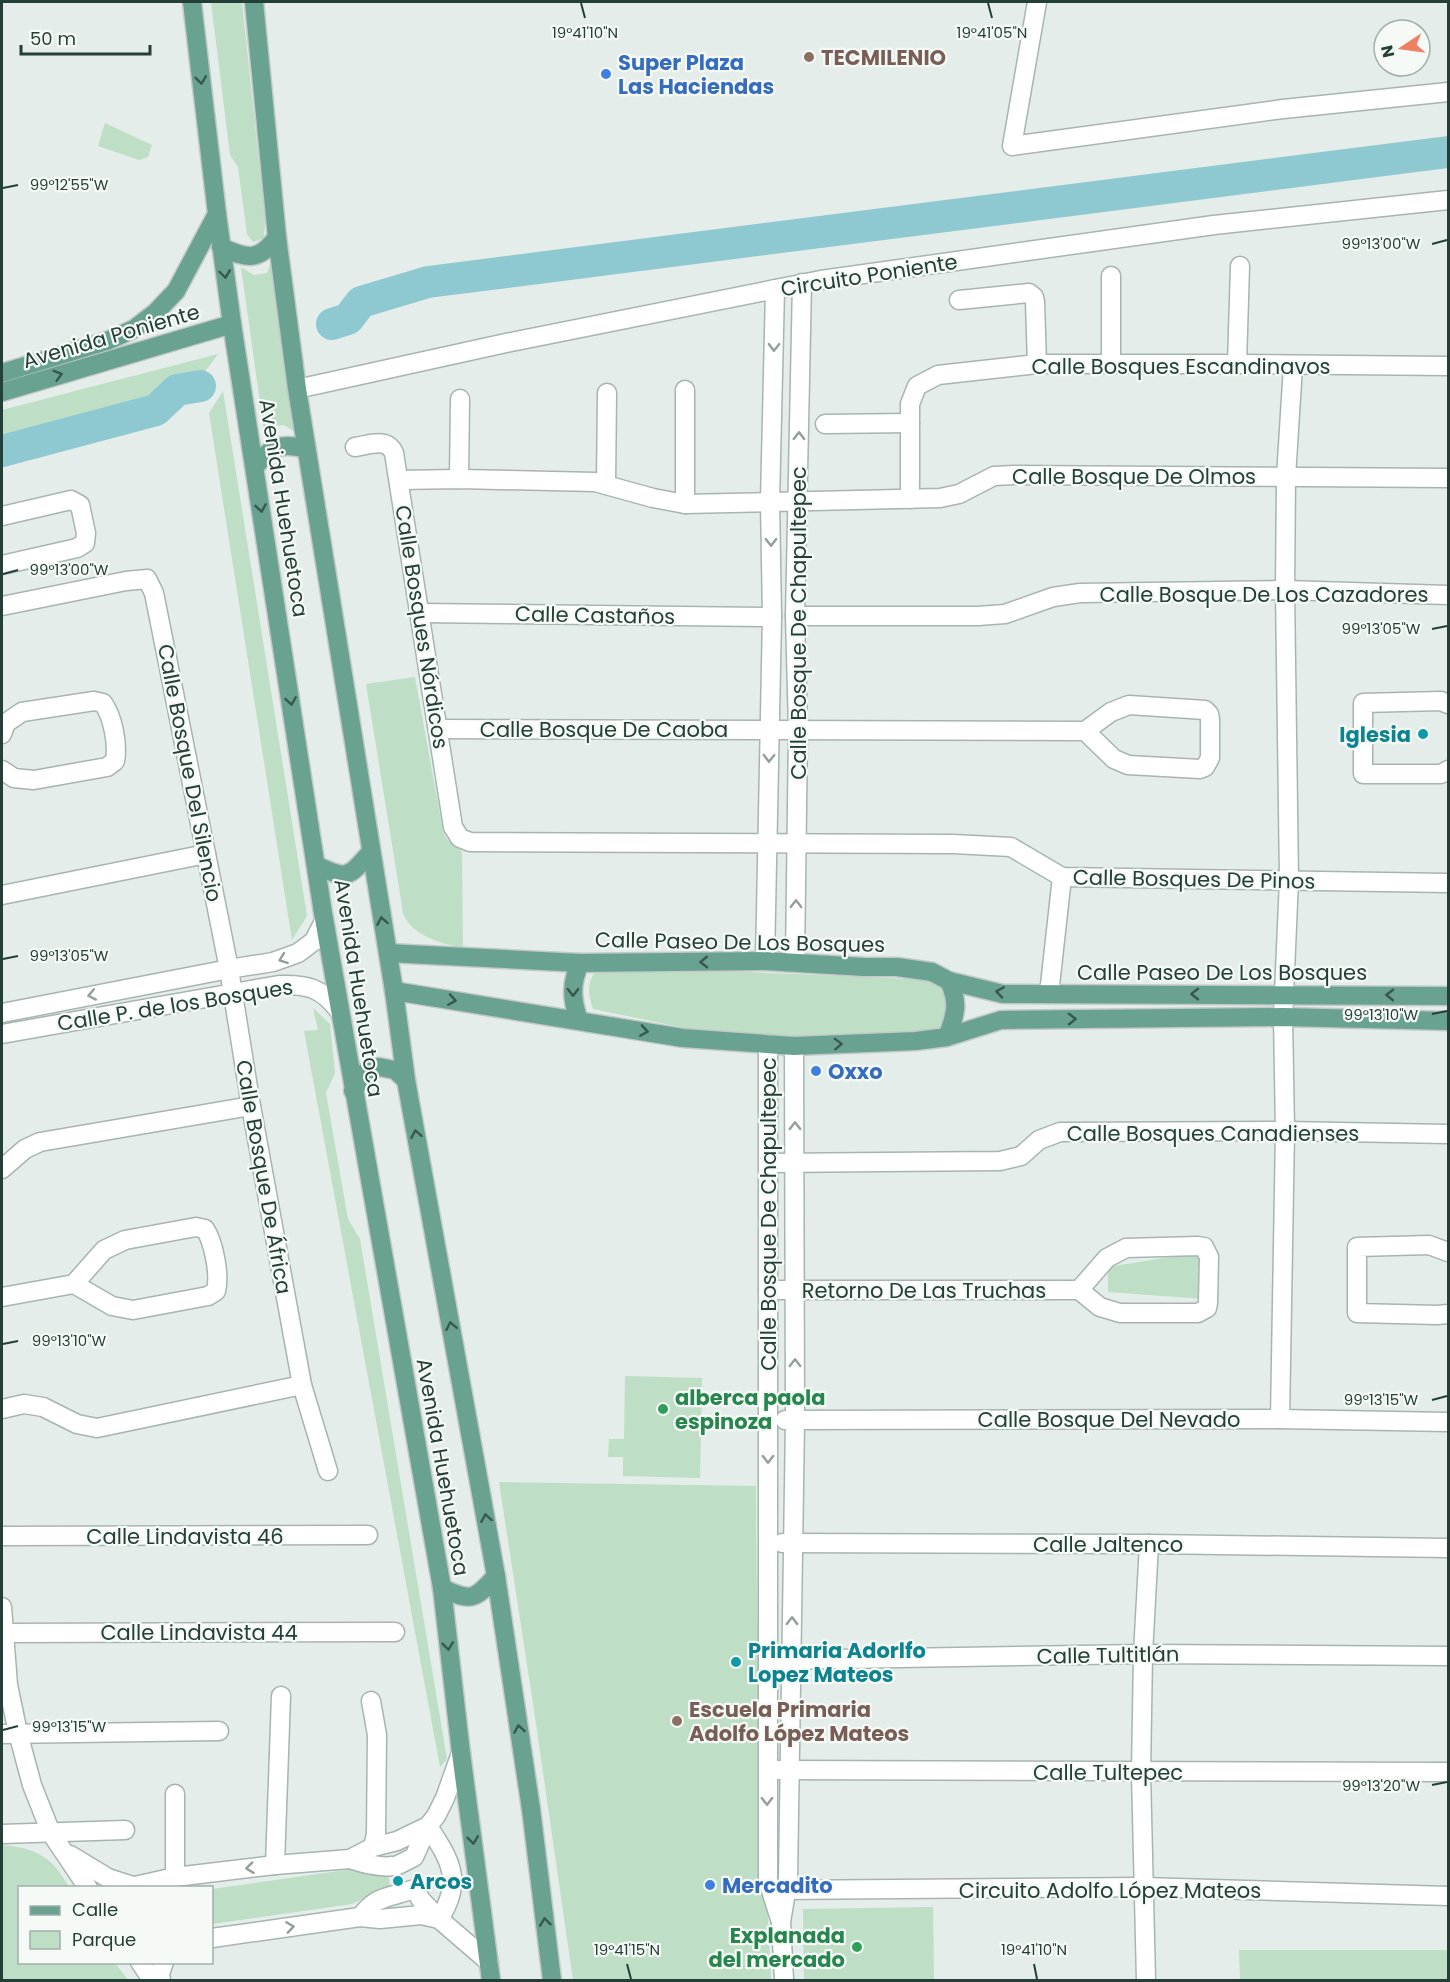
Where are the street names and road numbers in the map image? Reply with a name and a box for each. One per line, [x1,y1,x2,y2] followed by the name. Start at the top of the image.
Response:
[779,247,959,303] street label: Circuito Poniente
[19,297,203,375] street label: Avenida Poniente
[1031,352,1331,381] street label: Calle Bosques Escandinavos
[252,397,316,619] street label: Avenida Huehuetoca
[1012,462,1256,491] street label: Calle Bosque De Olmos
[784,466,813,780] street label: Calle Bosque De Chapultepec
[388,503,456,751] street label: Calle Bosques Nórdicos
[1099,580,1429,609] street label: Calle Bosque De Los Cazadores
[515,599,675,631] street label: Calle Castaños
[151,642,229,904] street label: Calle Bosque Del Silencio
[480,715,728,744] street label: Calle Bosque De Caoba
[1073,862,1315,896] street label: Calle Bosques De Pinos
[327,877,391,1099] street label: Avenida Huehuetoca
[595,925,885,959] street label: Calle Paseo De Los Bosques
[1077,958,1367,987] street label: Calle Paseo De Los Bosques
[55,972,295,1038] street label: Calle P. de los Bosques
[754,1057,783,1371] street label: Calle Bosque De Chapultepec
[229,1058,299,1296] street label: Calle Bosque De África
[1067,1119,1359,1148] street label: Calle Bosques Canadienses
[802,1276,1046,1305] street label: Retorno De Las Truchas
[410,1356,476,1578] street label: Avenida Huehuetoca
[978,1405,1240,1434] street label: Calle Bosque Del Nevado
[86,1522,284,1551] street label: Calle Lindavista 46
[1033,1530,1183,1559] street label: Calle Jaltenco
[100,1618,298,1647] street label: Calle Lindavista 44
[1036,1639,1180,1671] street label: Calle Tultitlán
[1033,1758,1183,1787] street label: Calle Tultepec
[959,1876,1261,1905] street label: Circuito Adolfo López Mateos

